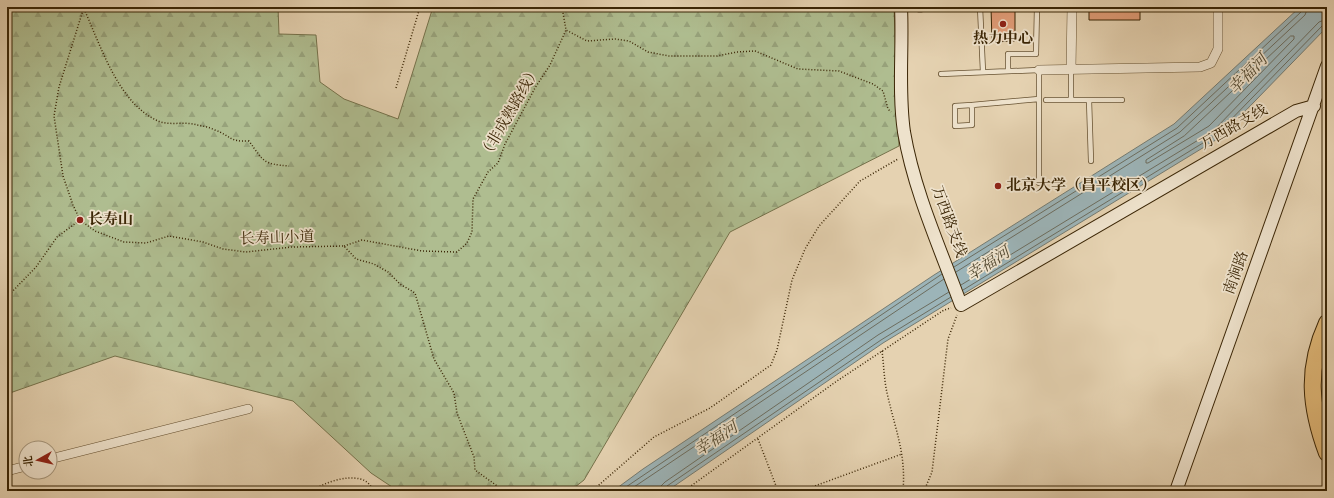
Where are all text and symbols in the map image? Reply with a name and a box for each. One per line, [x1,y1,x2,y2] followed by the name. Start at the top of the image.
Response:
[998,19,1008,29] marker: 热力中心
[973,29,1033,50] place label: 热力中心
[1224,48,1276,100] water label: 幸福河
[476,62,546,164] street label: （非成熟路线）
[1196,100,1272,156] street label: 万西路支线
[1006,176,1156,197] place label: 北京大学（昌平校区）
[993,181,1003,191] marker: 北京大学（昌平校区）
[925,183,971,261] street label: 万西路支线
[88,210,133,231] place label: 长寿山
[75,215,85,225] marker: 长寿山
[239,227,315,251] street label: 长寿山小道
[963,241,1018,288] water label: 幸福河
[1219,248,1255,298] street label: 南涧路
[691,416,746,463] water label: 幸福河
[18,440,58,480] north arrow
[20,455,38,468] text: 北

